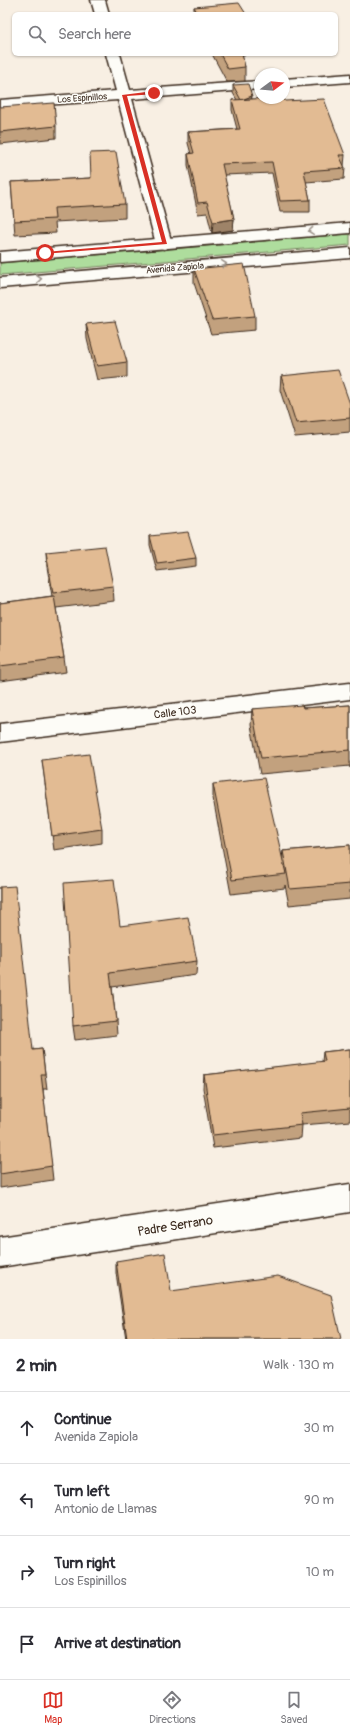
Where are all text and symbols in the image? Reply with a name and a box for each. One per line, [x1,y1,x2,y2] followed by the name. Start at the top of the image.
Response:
[12,12,338,56] search box
[26,23,48,45] icon: search
[58,25,131,44] text: Search here
[254,68,290,104] north arrow
[145,84,163,102] route end
[57,91,107,106] street label: Los Espinillos
[308,227,314,236] one-way arrow
[36,244,54,262] route start
[221,259,227,268] one-way arrow
[146,260,205,277] street label: Avenida Zapiola
[36,275,42,284] one-way arrow
[153,703,197,722] street label: Calle 103
[136,1212,214,1240] street label: Padre Serrano
[16,1355,57,1376] text: 2 min
[263,1357,334,1373] text: Walk · 130 m
[54,1410,112,1429] text: Continue
[16,1417,38,1439] icon: ahead
[304,1420,334,1436] text: 30 m
[54,1429,138,1445] text: Avenida Zapiola
[54,1482,110,1501] text: Turn left
[16,1489,38,1511] icon: left
[304,1492,334,1508] text: 90 m
[54,1501,157,1517] text: Antonio de Llamas
[54,1554,115,1573] text: Turn right
[16,1561,38,1583] icon: right
[306,1564,334,1580] text: 10 m
[54,1573,127,1589] text: Los Espinillos
[16,1633,38,1655] icon: arrive
[54,1634,181,1653] text: Arrive at destination
[42,1689,64,1726] tab: Map
[149,1689,196,1726] tab: Directions
[280,1689,308,1726] tab: Saved

